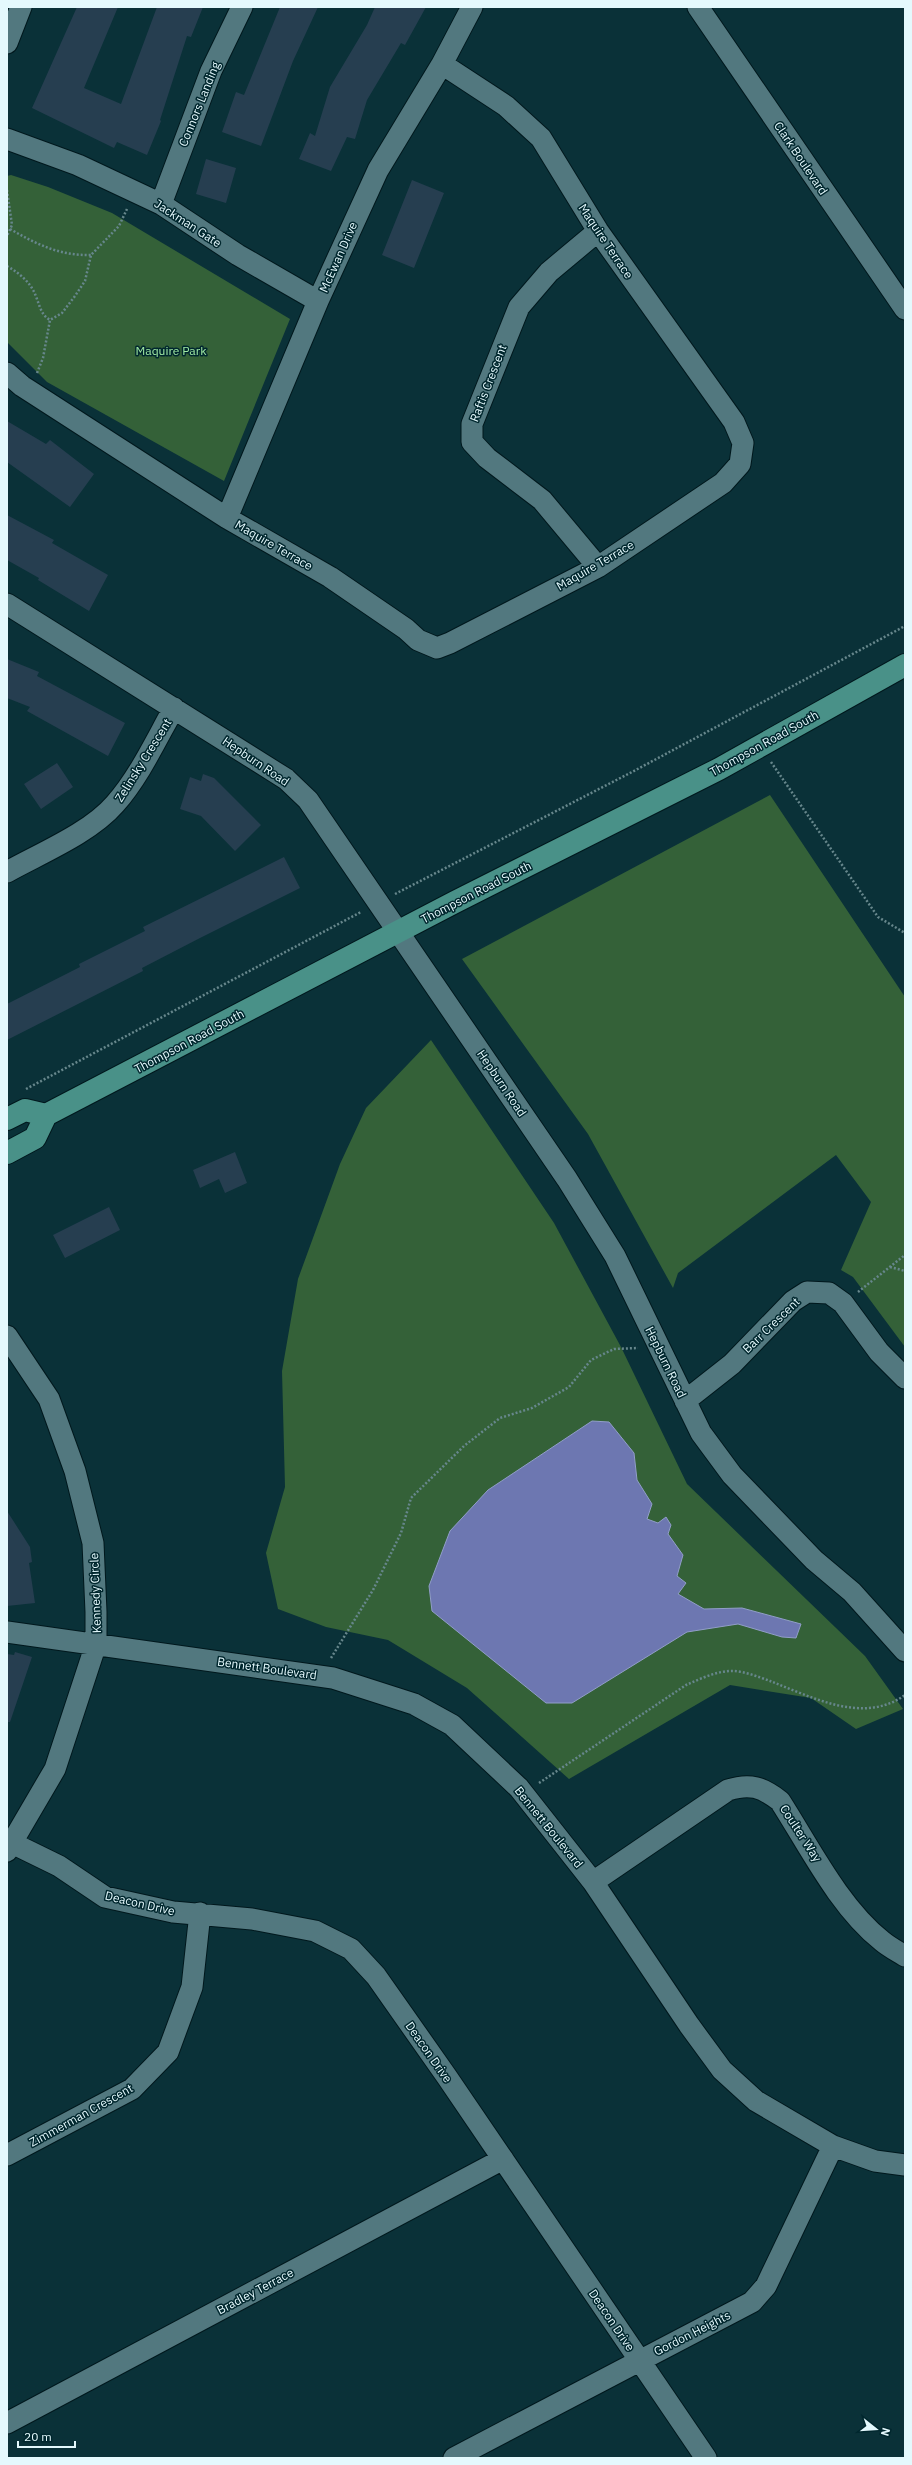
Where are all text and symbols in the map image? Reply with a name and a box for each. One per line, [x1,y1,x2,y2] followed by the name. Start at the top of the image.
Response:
[175,59,223,149] street label: Connors Landing
[771,118,831,198] street label: Clark Boulevard
[152,196,225,250] street label: Jackman Gate
[575,201,637,282] street label: Maquire Terrace
[316,219,360,295] street label: McEwan Drive
[466,342,510,424] street label: Raftis Crescent
[136,343,207,358] park label: Maquire Park
[233,517,316,573] street label: Maquire Terrace
[554,537,637,593] street label: Maquire Terrace
[707,707,821,779] street label: Thompson Road South
[111,716,175,804] street label: Zelinsky Crescent
[220,733,292,789] street label: Hepburn Road
[418,858,534,926] street label: Thompson Road South
[132,1006,246,1076] street label: Thompson Road South
[474,1047,530,1119] street label: Hepburn Road
[739,1294,803,1356] street label: Barr Crescent
[642,1324,690,1400] street label: Hepburn Road
[86,1552,104,1634] street label: Kennedy Circle
[216,1654,318,1682] street label: Bennett Boulevard
[512,1783,586,1871] street label: Bennett Boulevard
[777,1802,825,1864] street label: Coulter Way
[104,1888,177,1918] street label: Deacon Drive
[402,2019,456,2086] street label: Deacon Drive
[27,2080,135,2150] street label: Zimmerman Crescent
[214,2264,296,2317] street label: Bradley Terrace
[586,2286,638,2354] street label: Deacon Drive
[651,2307,733,2359] street label: Gordon Heights
[856,2409,896,2449] north arrow
[18,2423,75,2449] scale bar
[878,2426,893,2438] text: N
[24,2429,52,2444] text: 20 m

